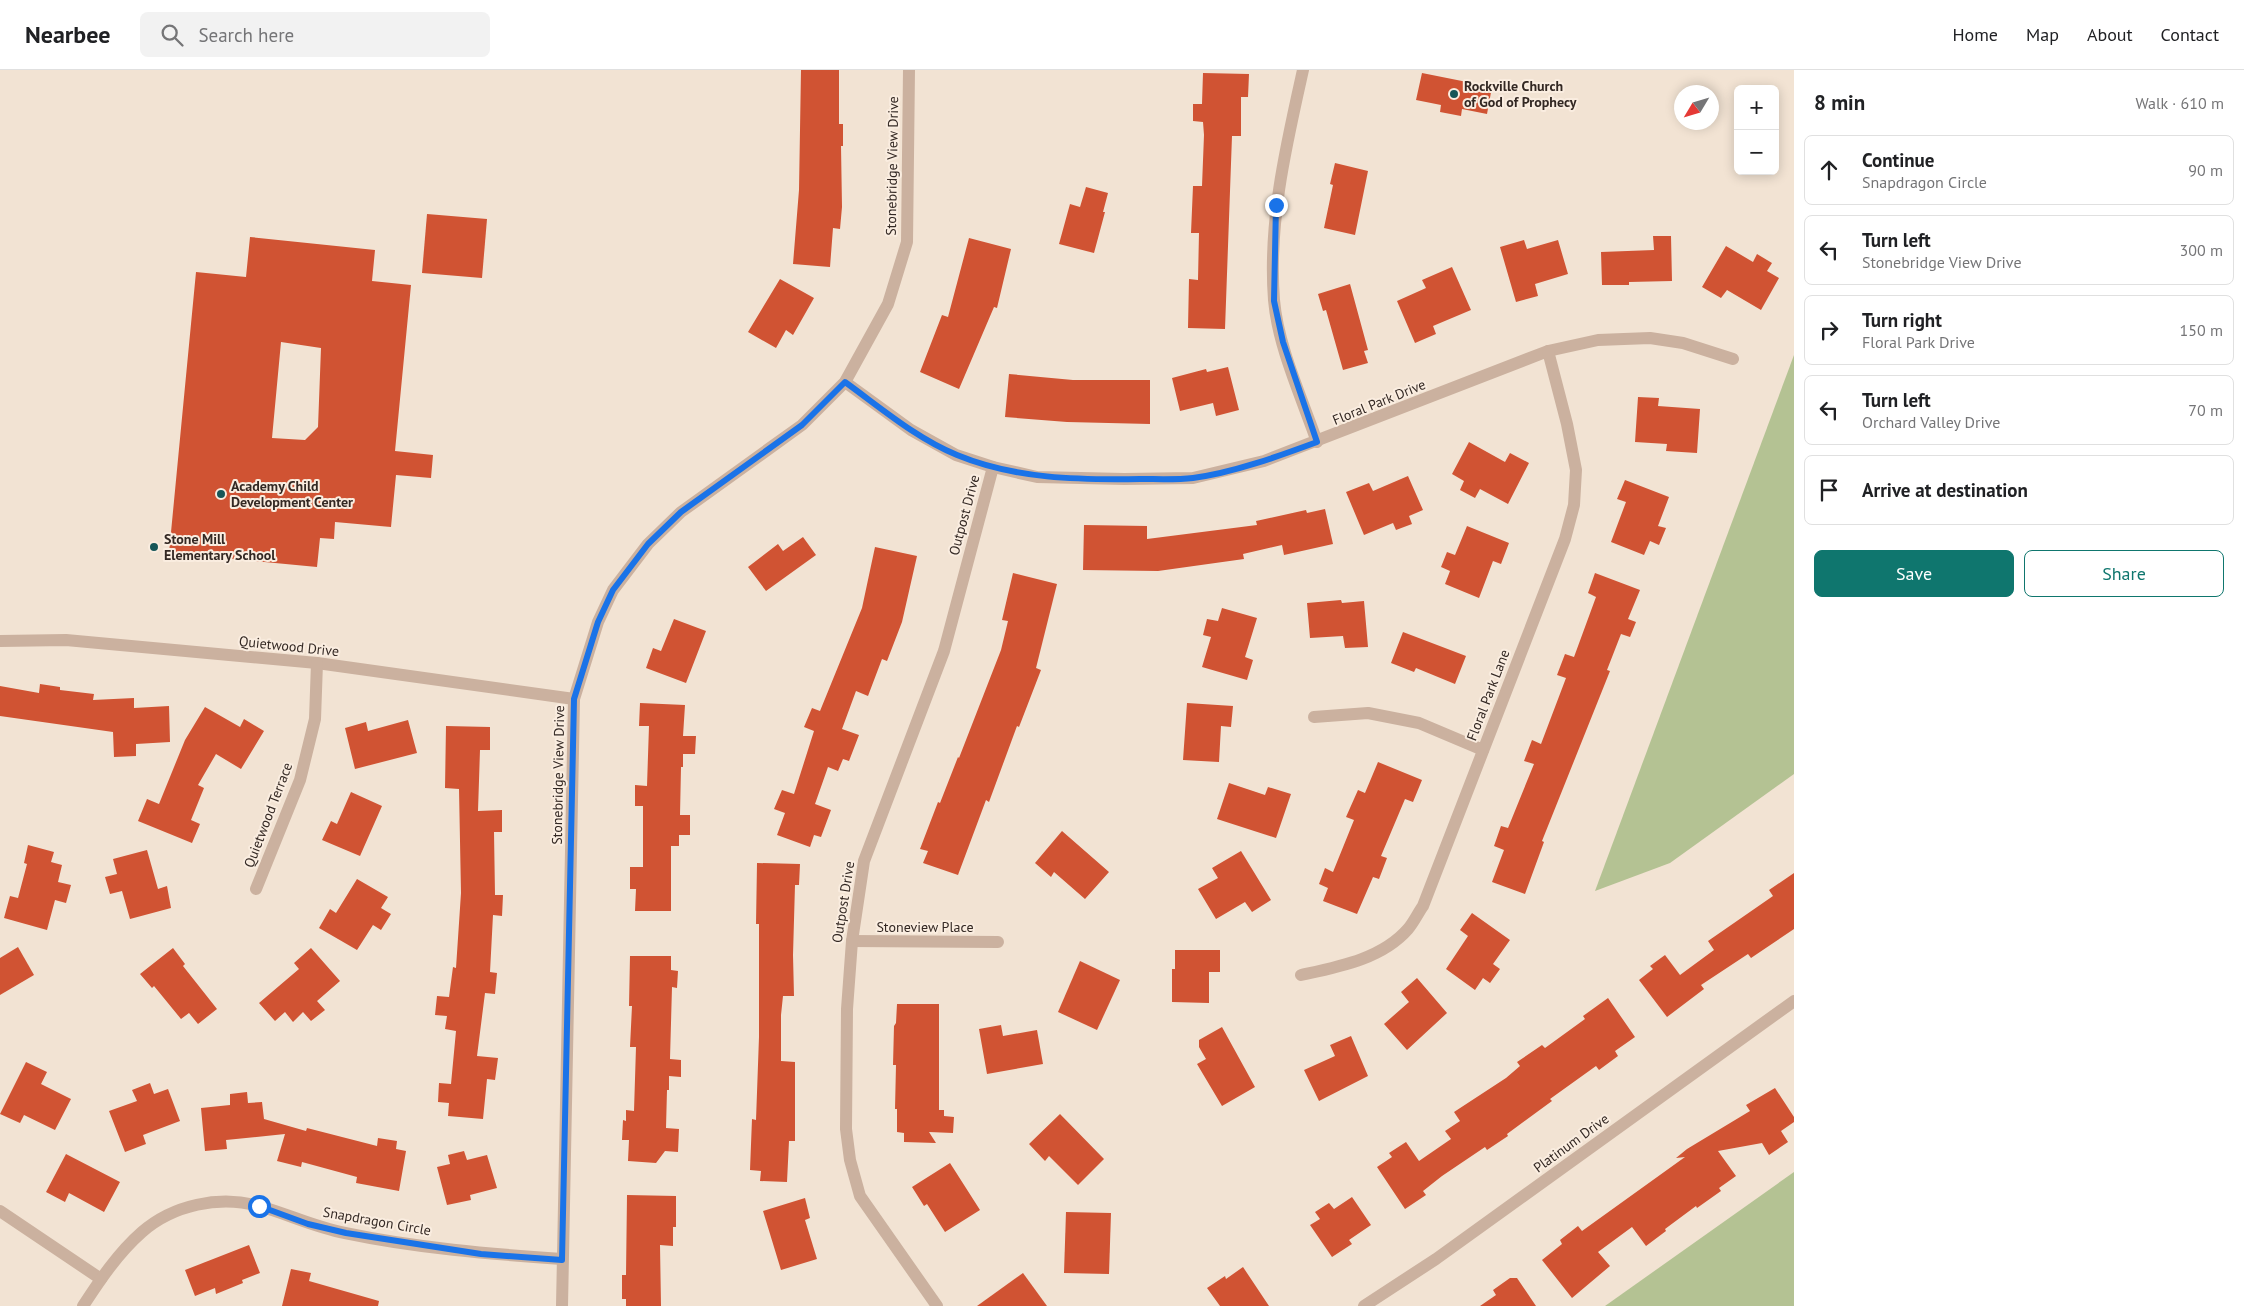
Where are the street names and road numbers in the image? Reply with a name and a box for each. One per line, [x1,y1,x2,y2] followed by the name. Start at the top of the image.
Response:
[882,96,902,236] street label: Stonebridge View Drive
[1330,375,1428,429] street label: Floral Park Drive
[945,473,983,557] street label: Outpost Drive
[238,632,340,660] street label: Quietwood Drive
[1462,647,1514,743] street label: Floral Park Lane
[548,705,568,845] street label: Stonebridge View Drive
[240,760,296,870] street label: Quietwood Terrace
[828,860,858,944] street label: Outpost Drive
[876,918,974,936] street label: Stoneview Place
[1530,1110,1612,1176] street label: Platinum Drive
[322,1203,432,1239] street label: Snapdragon Circle

